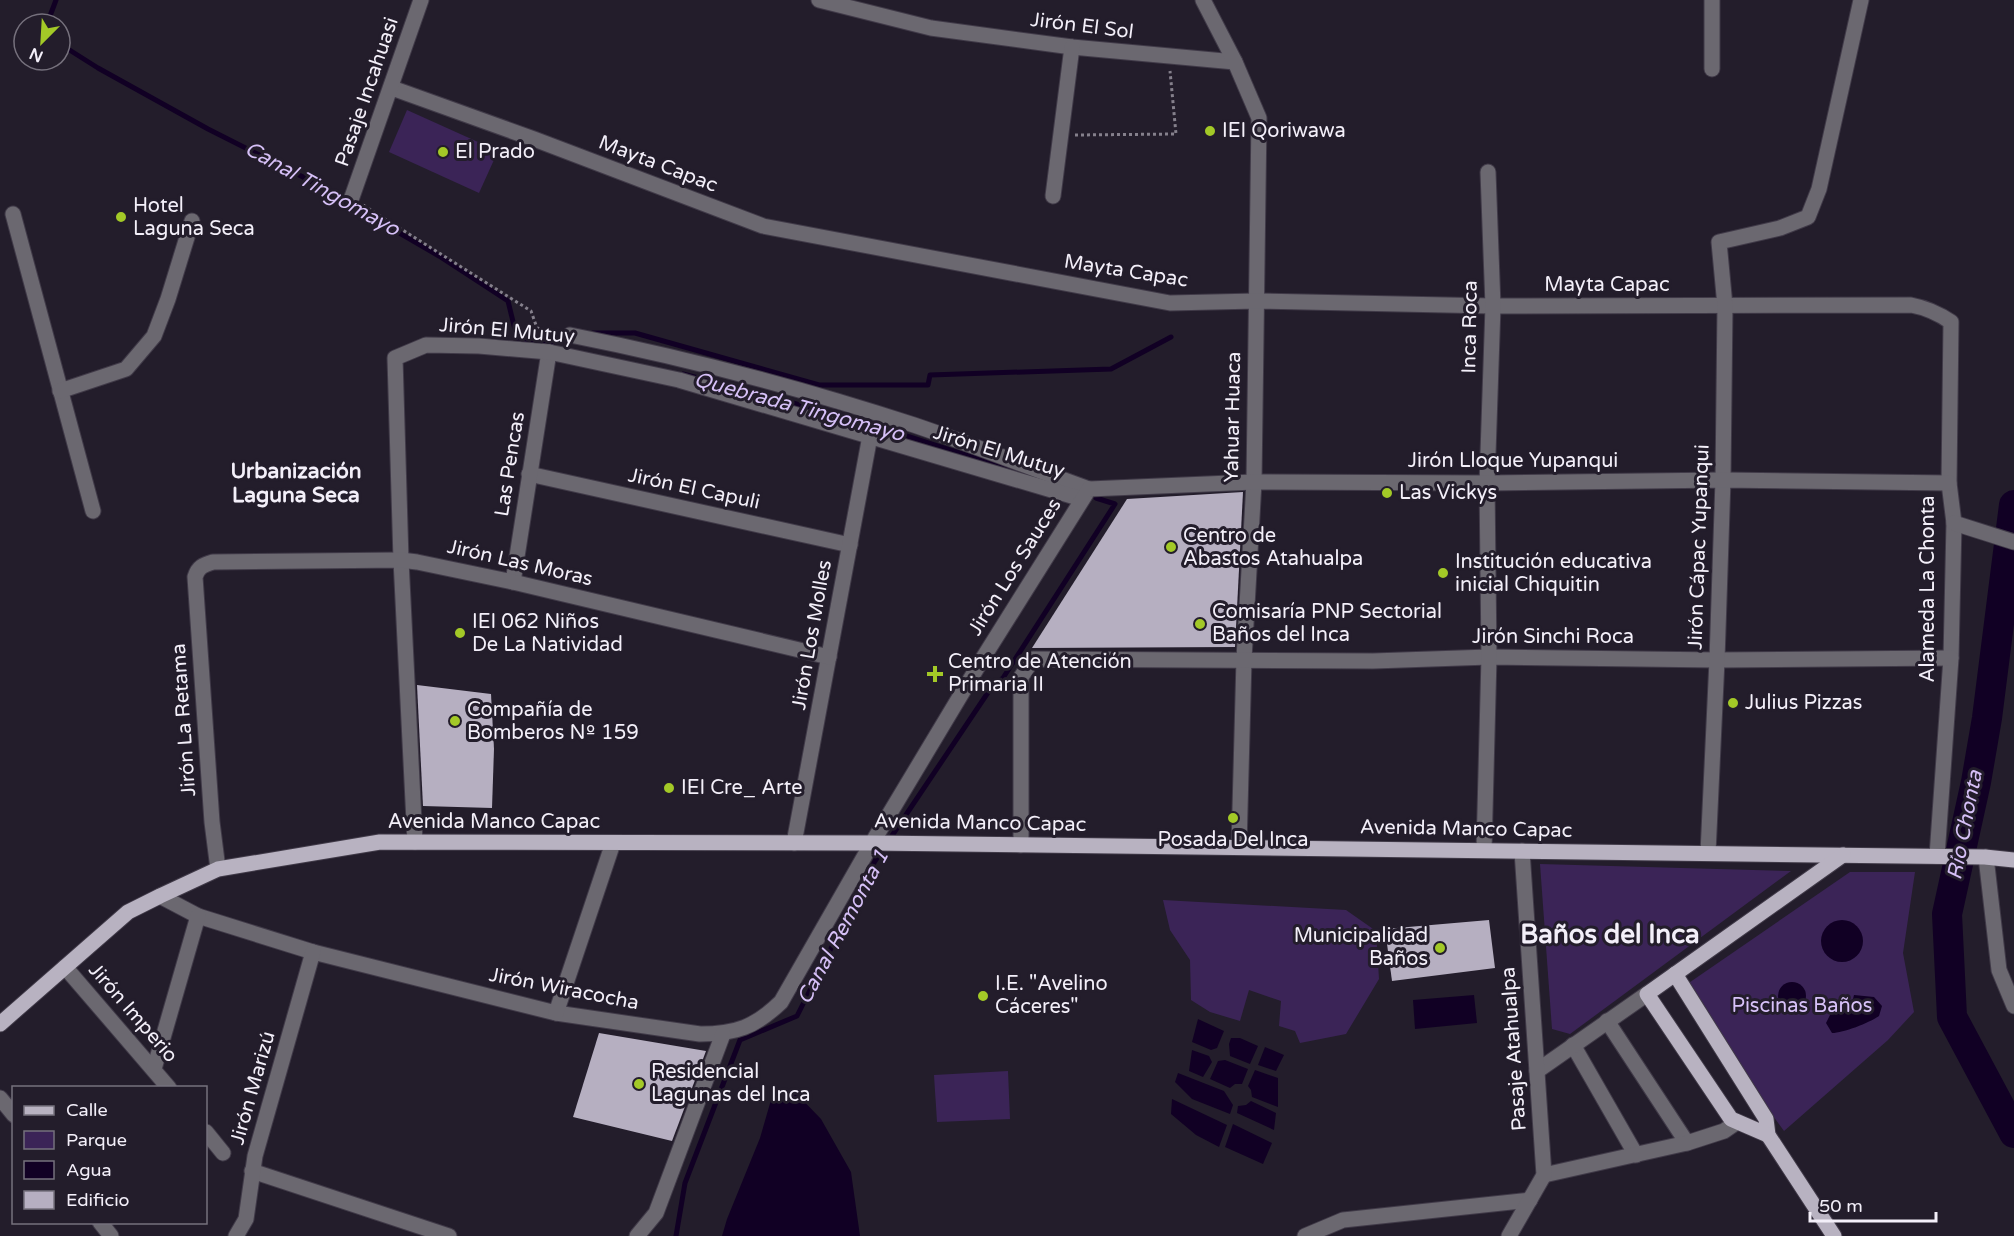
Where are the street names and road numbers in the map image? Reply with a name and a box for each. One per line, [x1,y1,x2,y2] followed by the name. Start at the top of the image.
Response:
[1029,8,1135,44] street label: Jirón El Sol
[330,14,404,170] street label: Pasaje Incahuasi
[595,130,721,198] street label: Mayta Capac
[1062,249,1190,293] street label: Mayta Capac
[1544,273,1670,297] street label: Mayta Capac
[1457,280,1483,374] street label: Inca Roca
[438,313,576,349] street label: Jirón El Mutuy
[1220,351,1246,483] street label: Yahuar Huaca
[490,410,530,518] street label: Las Pencas
[930,421,1068,483] street label: Jirón El Mutuy
[1683,444,1715,650] street label: Jirón Cápac Yupanqui
[1408,449,1618,473] street label: Jirón Lloque Yupanqui
[626,463,762,515] street label: Jirón El Capuli
[963,494,1067,640] street label: Jirón Los Sauces
[1916,496,1940,682] street label: Alameda La Chonta
[445,535,595,591] street label: Jirón Las Moras
[787,558,837,712] street label: Jirón Los Molles
[1472,625,1634,649] street label: Jirón Sinchi Roca
[167,643,201,797] street label: Jirón La Retama
[874,809,1086,837] street label: Avenida Manco Capac
[388,810,600,834] street label: Avenida Manco Capac
[1360,815,1572,843] street label: Avenida Manco Capac
[83,958,183,1068] street label: Jirón Imperio
[487,963,641,1015] street label: Jirón Wiracocha
[1496,966,1532,1132] street label: Pasaje Atahualpa
[225,1029,281,1147] street label: Jirón Marizú

